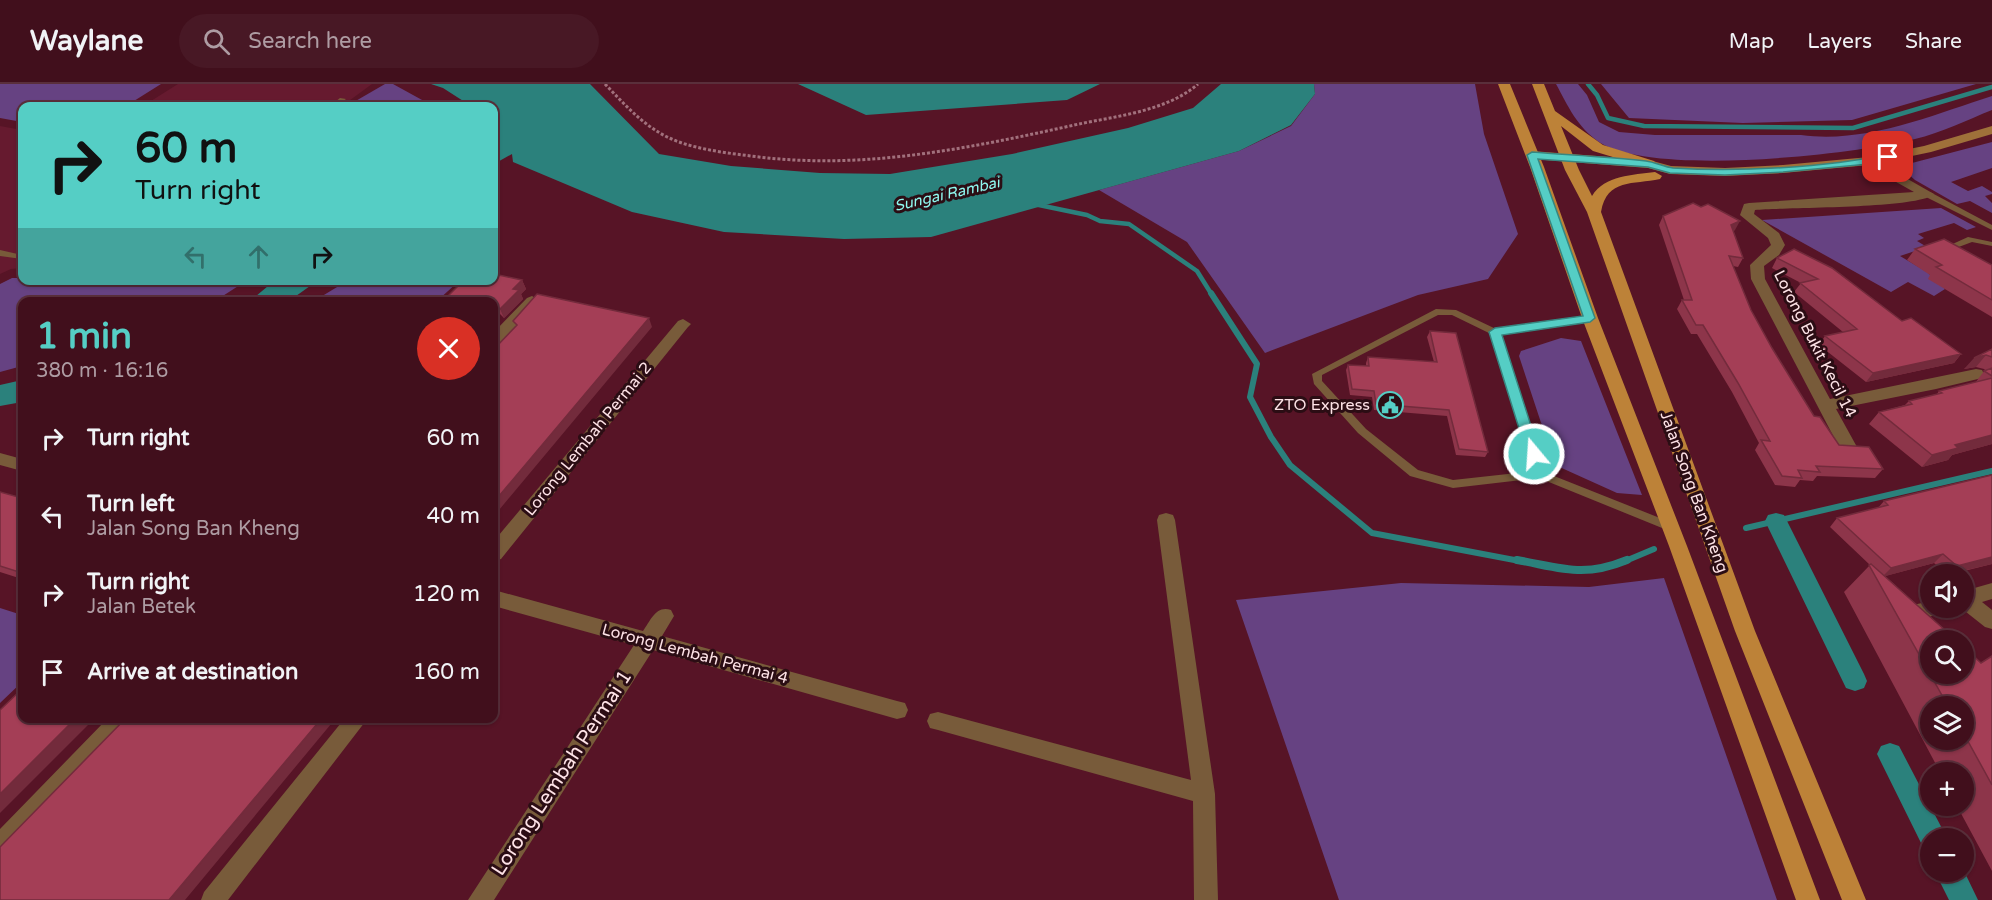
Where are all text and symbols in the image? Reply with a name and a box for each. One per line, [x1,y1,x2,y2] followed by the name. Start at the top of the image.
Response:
[179,14,599,68] search box
[30,24,143,58] text: Waylane
[200,25,233,58] icon: search
[248,28,372,54] text: Search here
[1729,29,1774,54] text: Map
[1807,29,1872,54] text: Layers
[1905,29,1962,54] text: Share
[135,123,237,174] text: 60 m
[36,126,114,204] icon: right
[1862,131,1913,182] pin
[1871,140,1904,173] icon: arrive
[893,173,1004,215] water label: Sungai Rambai
[135,174,261,207] text: Turn right
[179,240,212,273] icon: left
[242,240,275,273] icon: ahead
[305,240,338,273] icon: right
[1769,267,1861,421] street label: Lorong Bukit Kecil 14
[36,315,132,358] text: 1 min
[417,317,480,380] button: close
[520,358,656,520] street label: Lorong Lembah Permai 2
[36,359,168,383] text: 380 m · 16:16
[1375,390,1405,420] public building icon: ZTO Express
[1274,395,1370,415] place label: ZTO Express
[1655,409,1733,575] street label: Jalan Song Ban Kheng
[36,422,69,455] icon: right
[1502,422,1566,486] position arrow
[87,425,189,451] text: Turn right
[426,425,480,451] text: 60 m
[87,491,175,517] text: Turn left
[36,500,69,533] icon: left
[426,503,480,529] text: 40 m
[87,517,300,541] text: Jalan Song Ban Kheng
[1920,564,1974,882] map controls
[1920,564,1974,618] button: sound
[87,569,189,595] text: Turn right
[36,578,69,611] icon: right
[413,581,480,607] text: 120 m
[87,595,196,619] text: Jalan Betek
[600,619,790,689] street label: Lorong Lembah Permai 4
[1920,630,1974,684] button: search
[36,656,69,689] icon: arrive
[87,659,298,685] text: Arrive at destination
[413,659,480,685] text: 160 m
[487,666,637,880] street label: Lorong Lembah Permai 1
[1920,696,1974,750] button: layers
[1920,762,1974,816] button: +
[1920,828,1974,882] button: −

